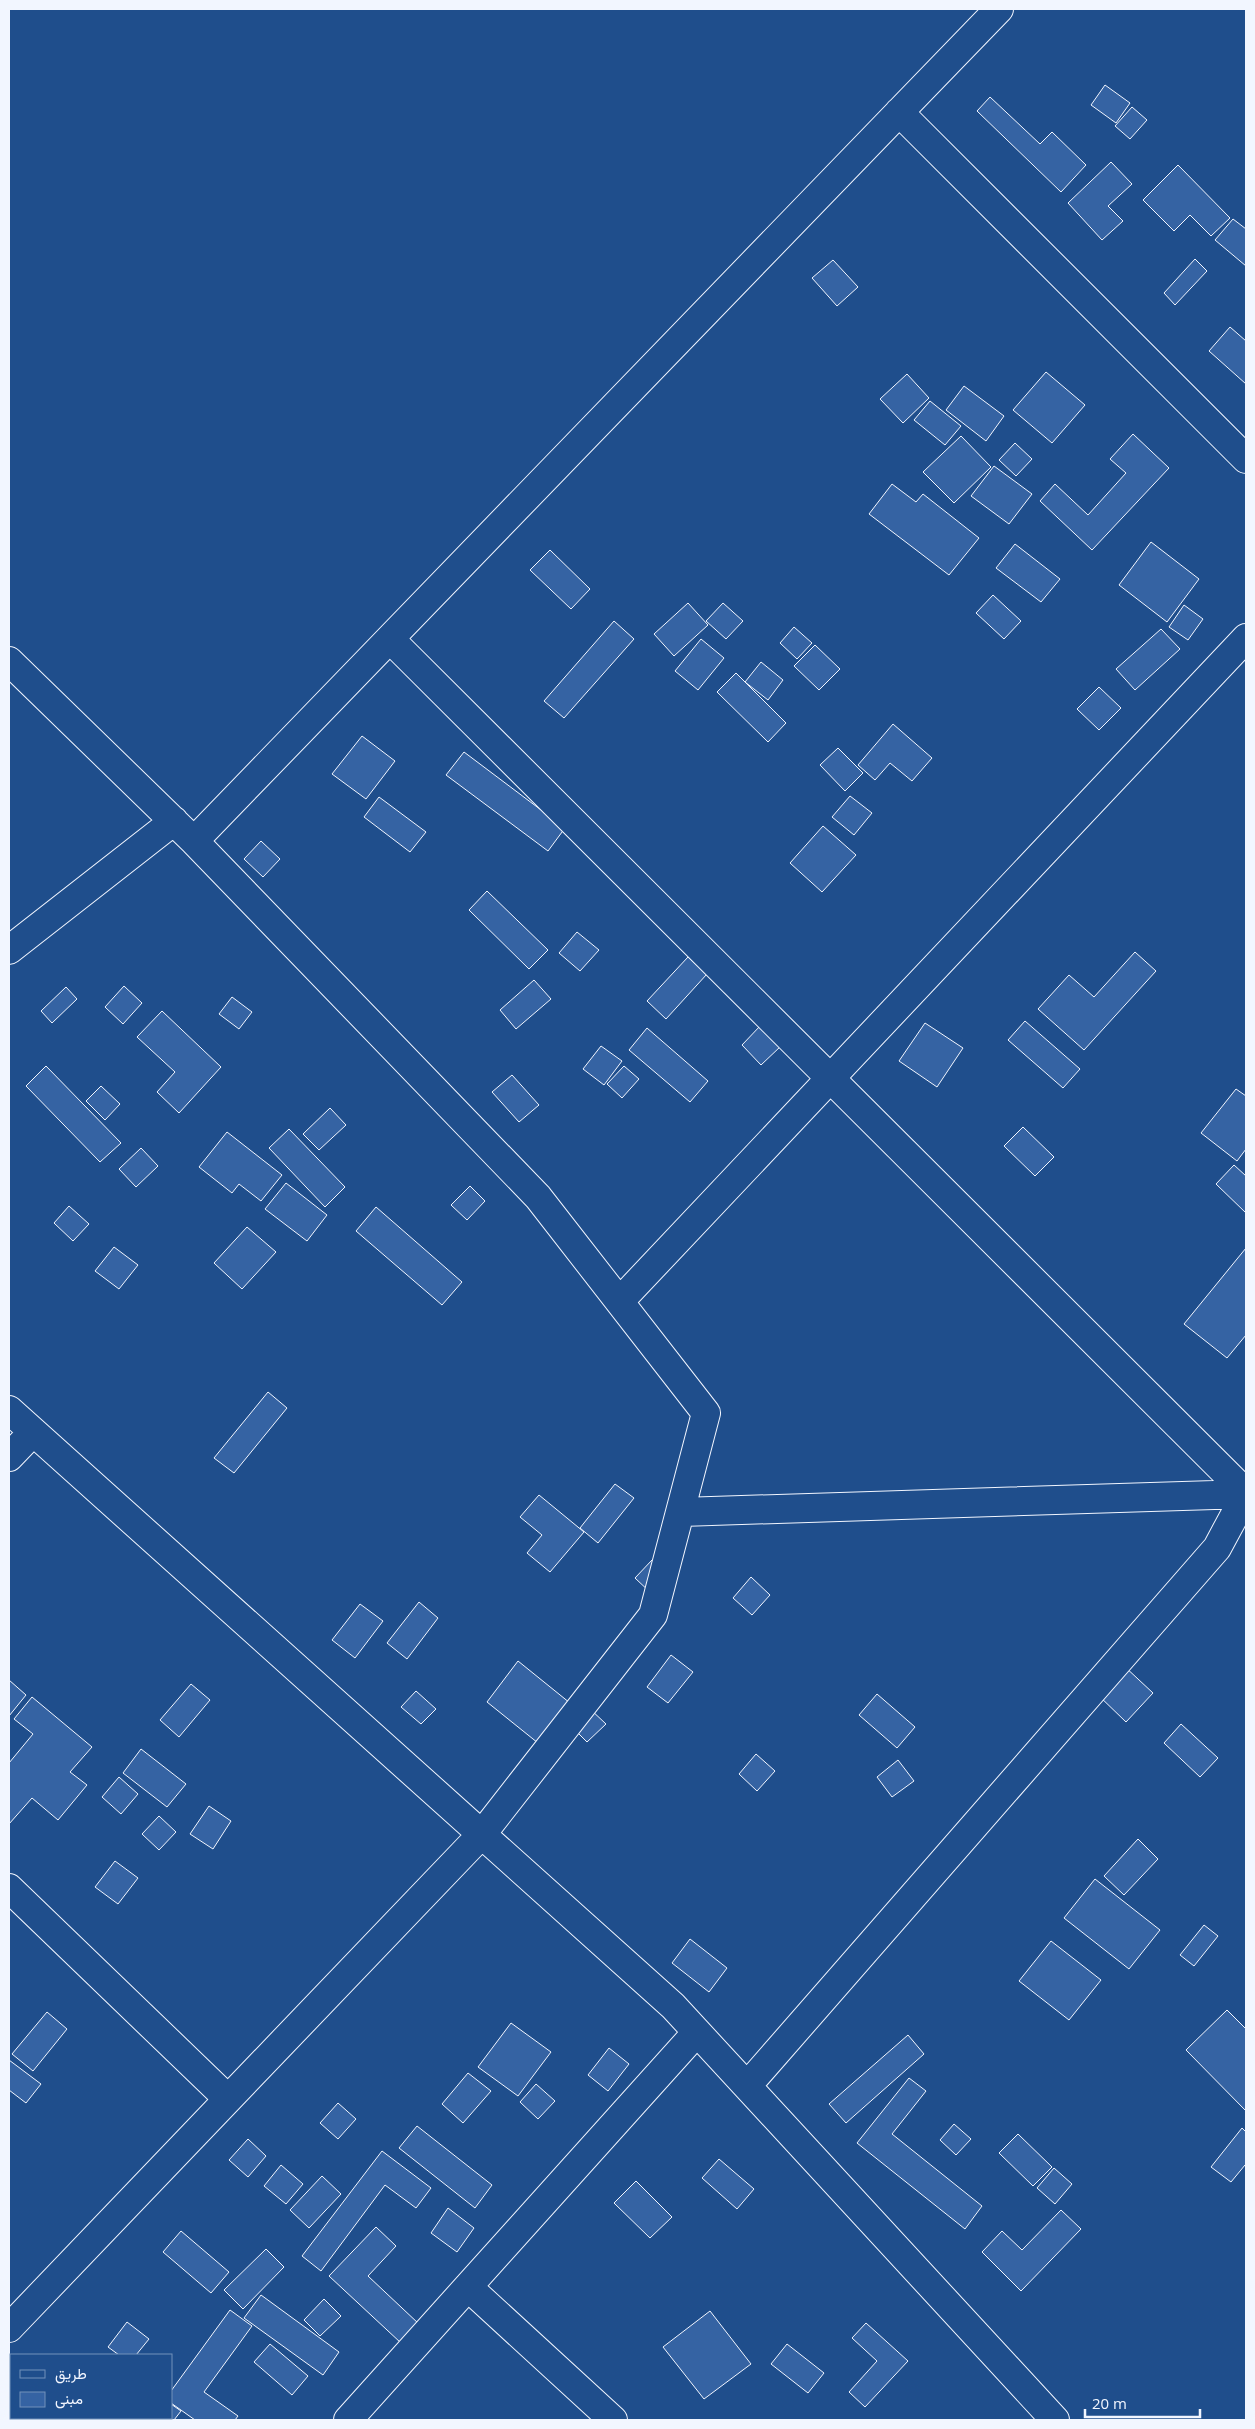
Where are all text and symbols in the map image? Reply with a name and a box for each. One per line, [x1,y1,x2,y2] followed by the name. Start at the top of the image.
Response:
[10,2354,172,2419] legend
[55,2363,87,2384] text: طريق
[1085,2386,1200,2418] scale bar
[55,2388,83,2409] text: مبنى
[1092,2393,1127,2413] text: 20 m

